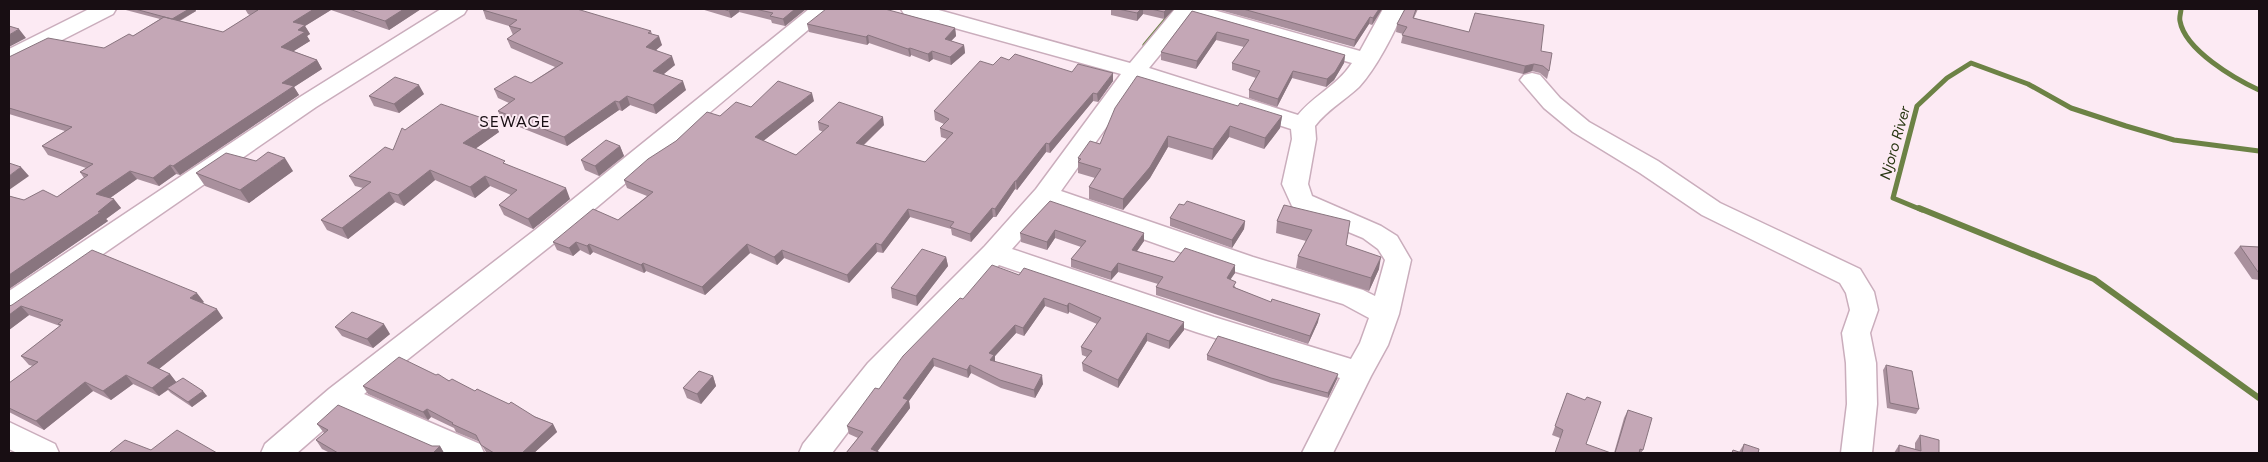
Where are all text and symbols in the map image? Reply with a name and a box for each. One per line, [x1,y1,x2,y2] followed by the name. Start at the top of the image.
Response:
[1876,103,1914,182] water label: Njoro River
[479,112,551,131] district label: SEWAGE

